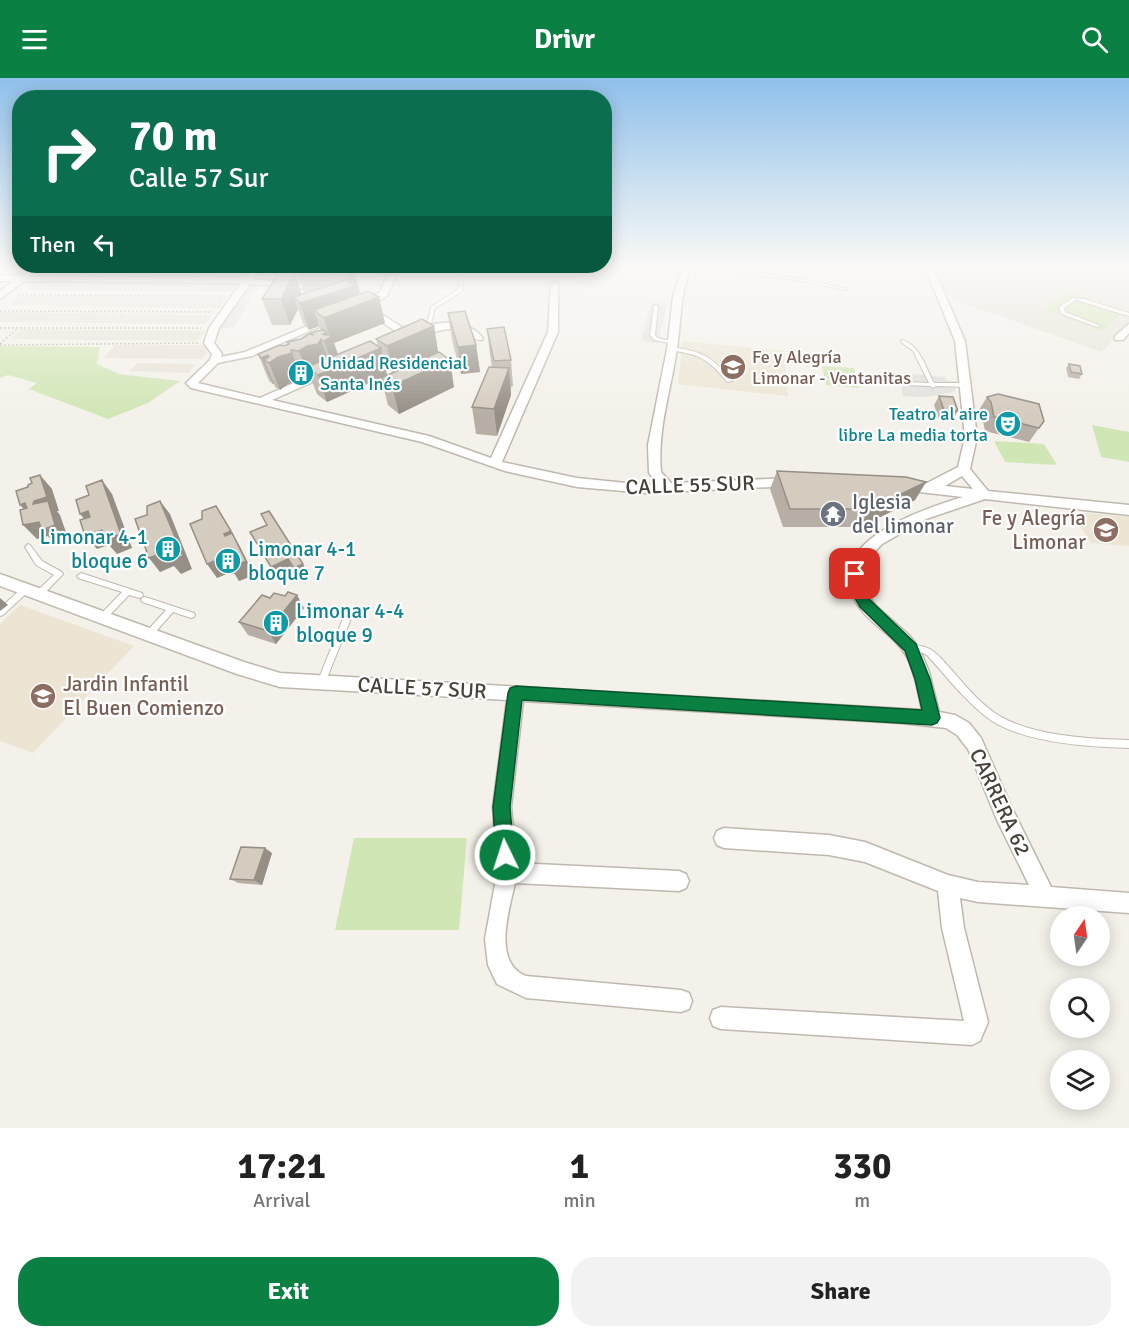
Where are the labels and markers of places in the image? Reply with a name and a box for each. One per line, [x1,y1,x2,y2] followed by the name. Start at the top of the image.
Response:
[752,346,911,389] place label: Fe y Alegría Limonar - Ventanitas
[320,352,468,395] place label: Unidad Residencial Santa Inés
[718,352,748,382] school or university icon: Fe y Alegría Limonar - Ventanitas
[286,358,316,388] building icon: Unidad Residencial Santa Inés
[838,403,988,446] place label: Teatro al aire libre La media torta
[993,409,1023,439] theatre icon: Teatro al aire libre La media torta
[852,489,954,539] place label: Iglesia del limonar
[818,499,848,529] temple icon: Iglesia del limonar
[981,505,1086,555] place label: Fe y Alegría Limonar
[1091,515,1121,545] school or university icon: Fe y Alegría Limonar
[40,524,148,574] place label: Limonar 4-1 bloque 6
[153,534,183,564] building icon: Limonar 4-1 bloque 6
[248,536,356,586] place label: Limonar 4-1 bloque 7
[213,546,243,576] building icon: Limonar 4-1 bloque 7
[829,548,880,599] pin
[296,598,404,648] place label: Limonar 4-4 bloque 9
[261,608,291,638] building icon: Limonar 4-4 bloque 9
[63,671,224,721] place label: Jardin Infantil El Buen Comienzo
[28,681,58,711] school or university icon: Jardin Infantil El Buen Comienzo

